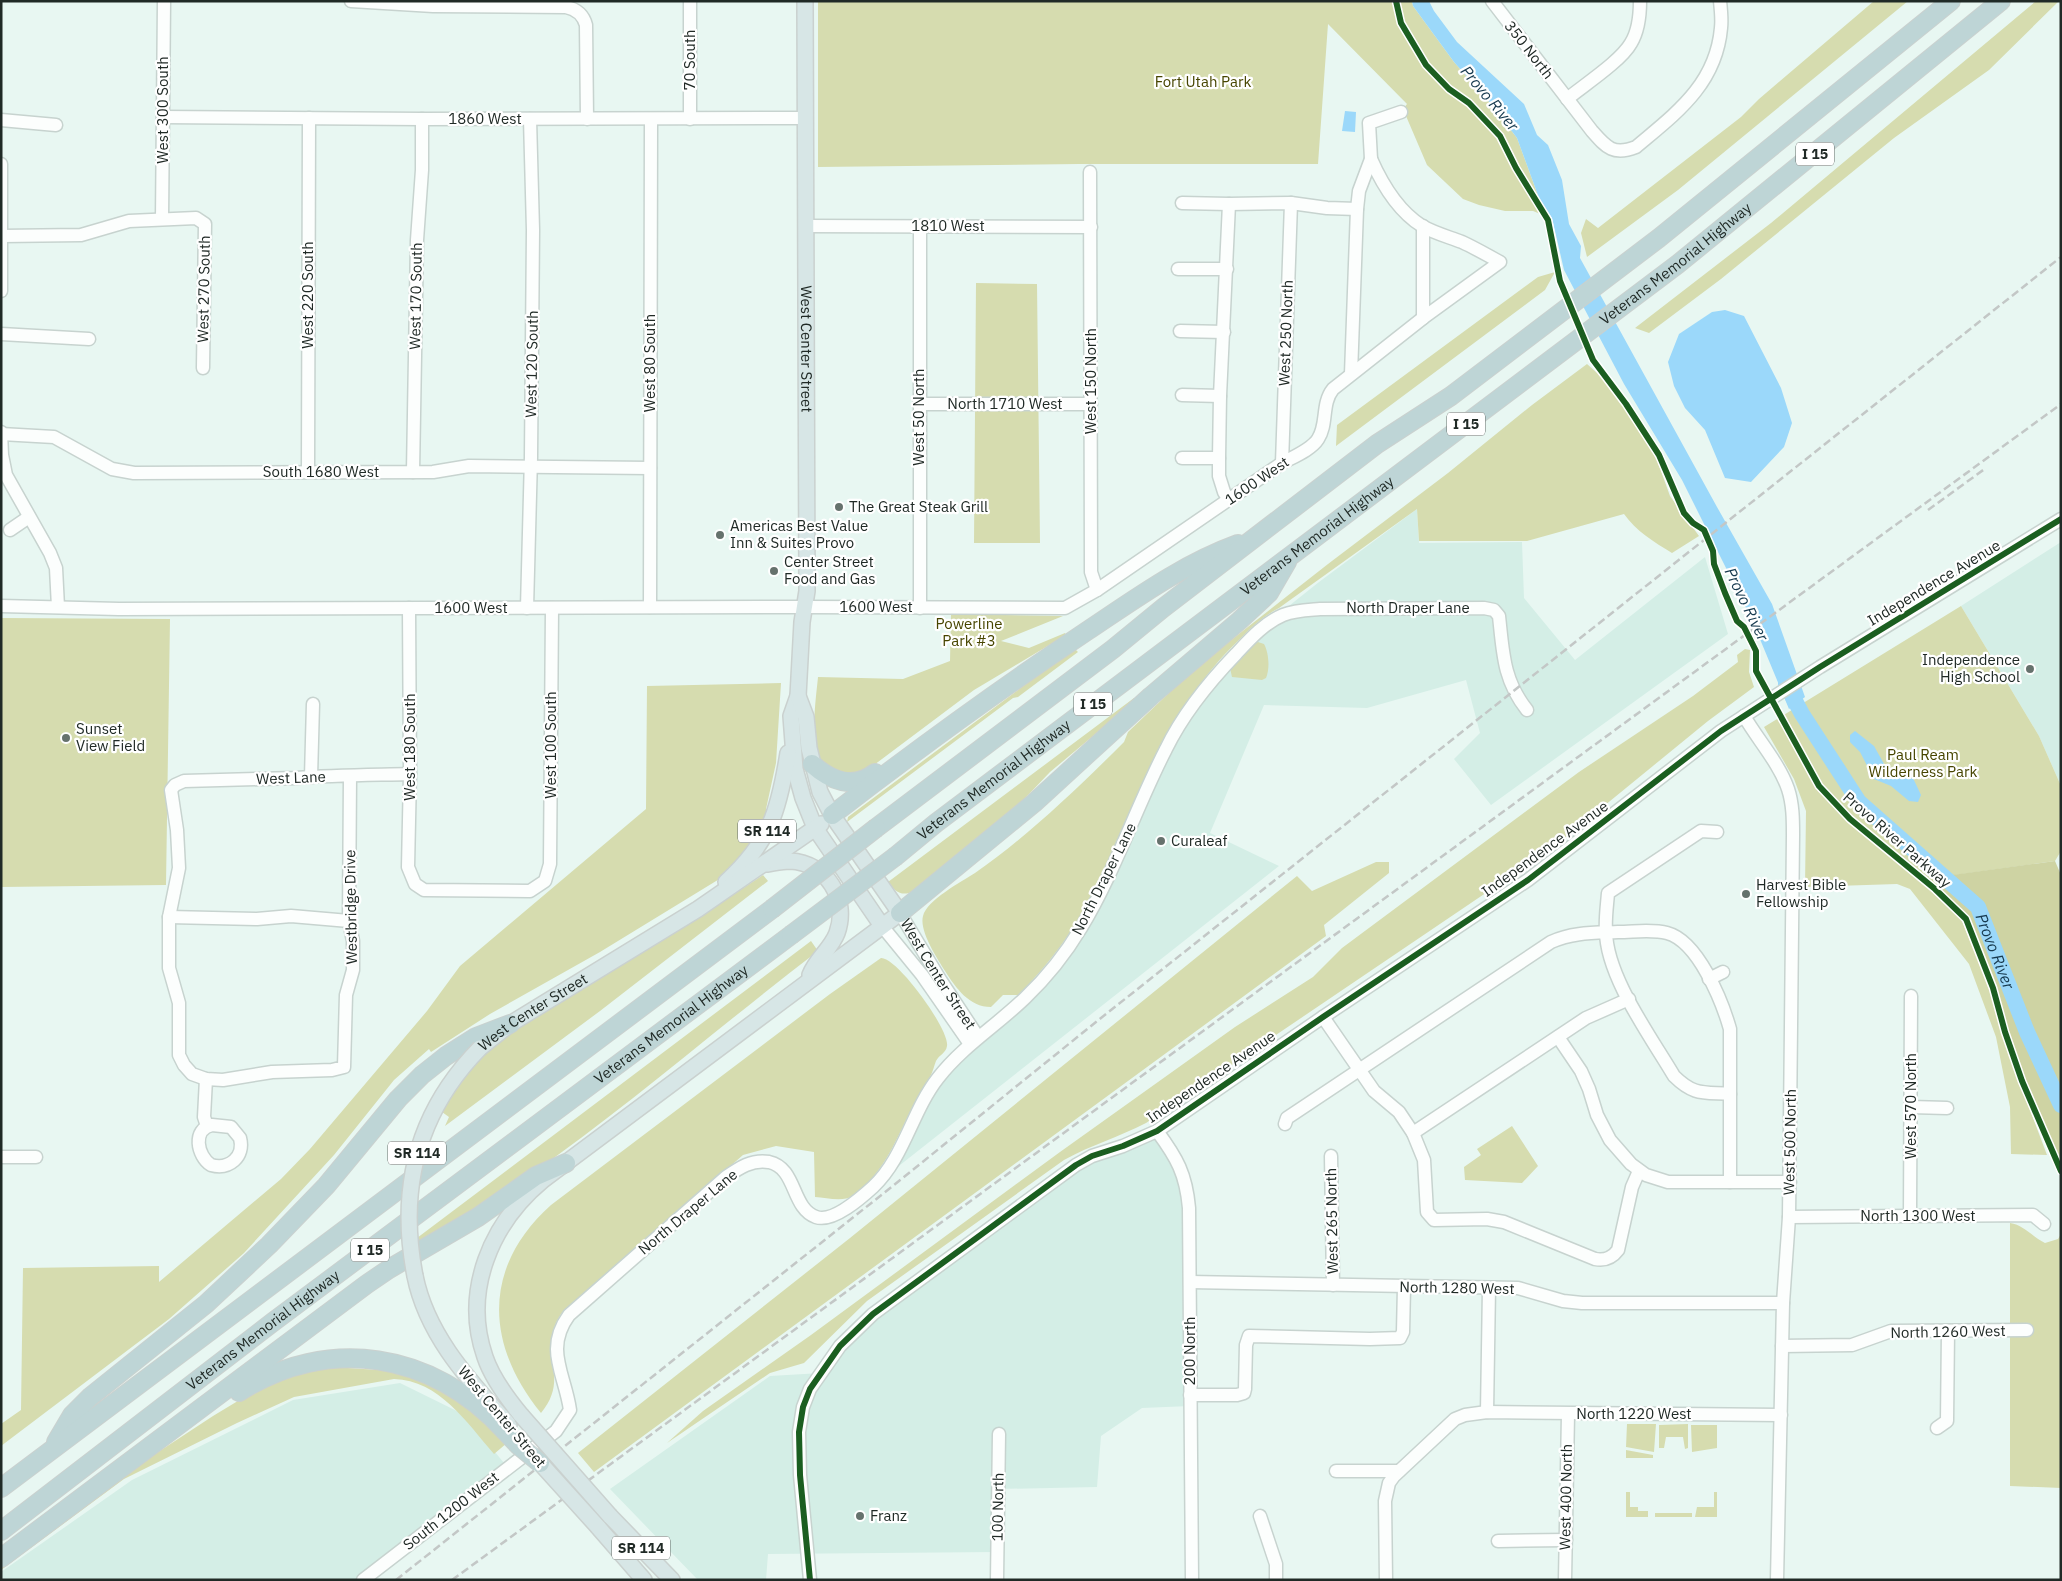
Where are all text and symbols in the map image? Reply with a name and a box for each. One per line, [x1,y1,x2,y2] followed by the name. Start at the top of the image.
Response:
[1501,17,1558,83] street label: 350 North
[680,30,699,90] street label: 70 South
[153,56,172,164] street label: West 300 South
[1457,61,1524,136] water label: Provo River
[1155,72,1251,91] park label: Fort Utah Park
[448,109,522,128] street label: 1860 West
[1796,142,1834,166] road number: I 15
[1596,198,1755,329] street label: Veterans Memorial Highway
[911,216,985,235] street label: 1810 West
[193,235,214,343] street label: West 270 South
[298,241,317,349] street label: West 220 South
[405,242,426,350] street label: West 170 South
[1274,280,1297,386] street label: West 250 North
[797,285,816,413] street label: West Center Street
[521,310,542,418] street label: West 120 South
[640,314,659,412] street label: West 80 South
[1081,328,1100,434] street label: West 150 North
[909,368,928,466] street label: West 50 North
[947,394,1063,413] street label: North 1710 West
[1447,412,1485,436] road number: I 15
[1221,452,1292,509] street label: 1600 West
[263,462,379,481] street label: South 1680 West
[1236,471,1398,600] street label: Veterans Memorial Highway
[849,497,988,516] place label: The Great Steak Grill
[833,501,845,513] marker: The Great Steak Grill
[730,516,868,552] place label: Americas Best Value Inn & Suites Provo
[714,529,726,541] marker: Americas Best Value Inn & Suites Provo
[1864,535,2004,630] street label: Independence Avenue
[784,552,876,588] place label: Center Street Food and Gas
[1721,564,1774,645] water label: Provo River
[768,565,780,577] marker: Center Street Food and Gas
[839,597,913,616] street label: 1600 West
[434,598,508,617] street label: 1600 West
[1346,598,1470,617] street label: North Draper Lane
[936,614,1002,650] park label: Powerline Park #3
[1922,650,2020,686] place label: Independence High School
[2024,663,2036,675] marker: Independence High School
[541,691,560,799] street label: West 100 South
[1074,692,1112,716] road number: I 15
[400,693,419,801] street label: West 180 South
[913,715,1074,844] street label: Veterans Memorial Highway
[76,719,145,755] place label: Sunset View Field
[60,732,72,744] marker: Sunset View Field
[1869,745,1977,781] park label: Paul Ream Wilderness Park
[256,767,326,788] street label: West Lane
[1839,788,1956,892] street label: Provo River Parkway
[1478,796,1612,901] street label: Independence Avenue
[738,819,796,842] road number: SR 114
[1067,819,1140,938] street label: North Draper Lane
[1171,831,1228,850] place label: Curaleaf
[1155,835,1167,847] marker: Curaleaf
[340,849,361,965] street label: Westbridge Drive
[1756,875,1846,911] place label: Harvest Bible Fellowship
[1740,888,1752,900] marker: Harvest Bible Fellowship
[1971,910,2020,993] water label: Provo River
[897,915,980,1033] street label: West Center Street
[590,960,752,1088] street label: Veterans Memorial Highway
[474,969,591,1055] street label: West Center Street
[1143,1026,1279,1127] street label: Independence Avenue
[1901,1053,1920,1159] street label: West 570 North
[1779,1089,1800,1195] street label: West 500 North
[388,1142,446,1164] road number: SR 114
[634,1165,741,1259] street label: North Draper Lane
[1321,1168,1342,1274] street label: West 265 North
[1860,1206,1976,1225] street label: North 1300 West
[351,1238,389,1262] road number: I 15
[182,1265,344,1394] street label: Veterans Memorial Highway
[1399,1277,1515,1298] street label: North 1280 West
[1180,1317,1199,1385] street label: 200 North
[1890,1321,2006,1342] street label: North 1260 West
[454,1362,551,1471] street label: West Center Street
[1576,1404,1692,1423] street label: North 1220 West
[1555,1444,1576,1550] street label: West 400 North
[399,1467,502,1554] street label: South 1200 West
[987,1472,1008,1542] street label: 100 North
[870,1506,907,1525] place label: Franz
[854,1510,866,1522] marker: Franz
[612,1536,670,1560] road number: SR 114

